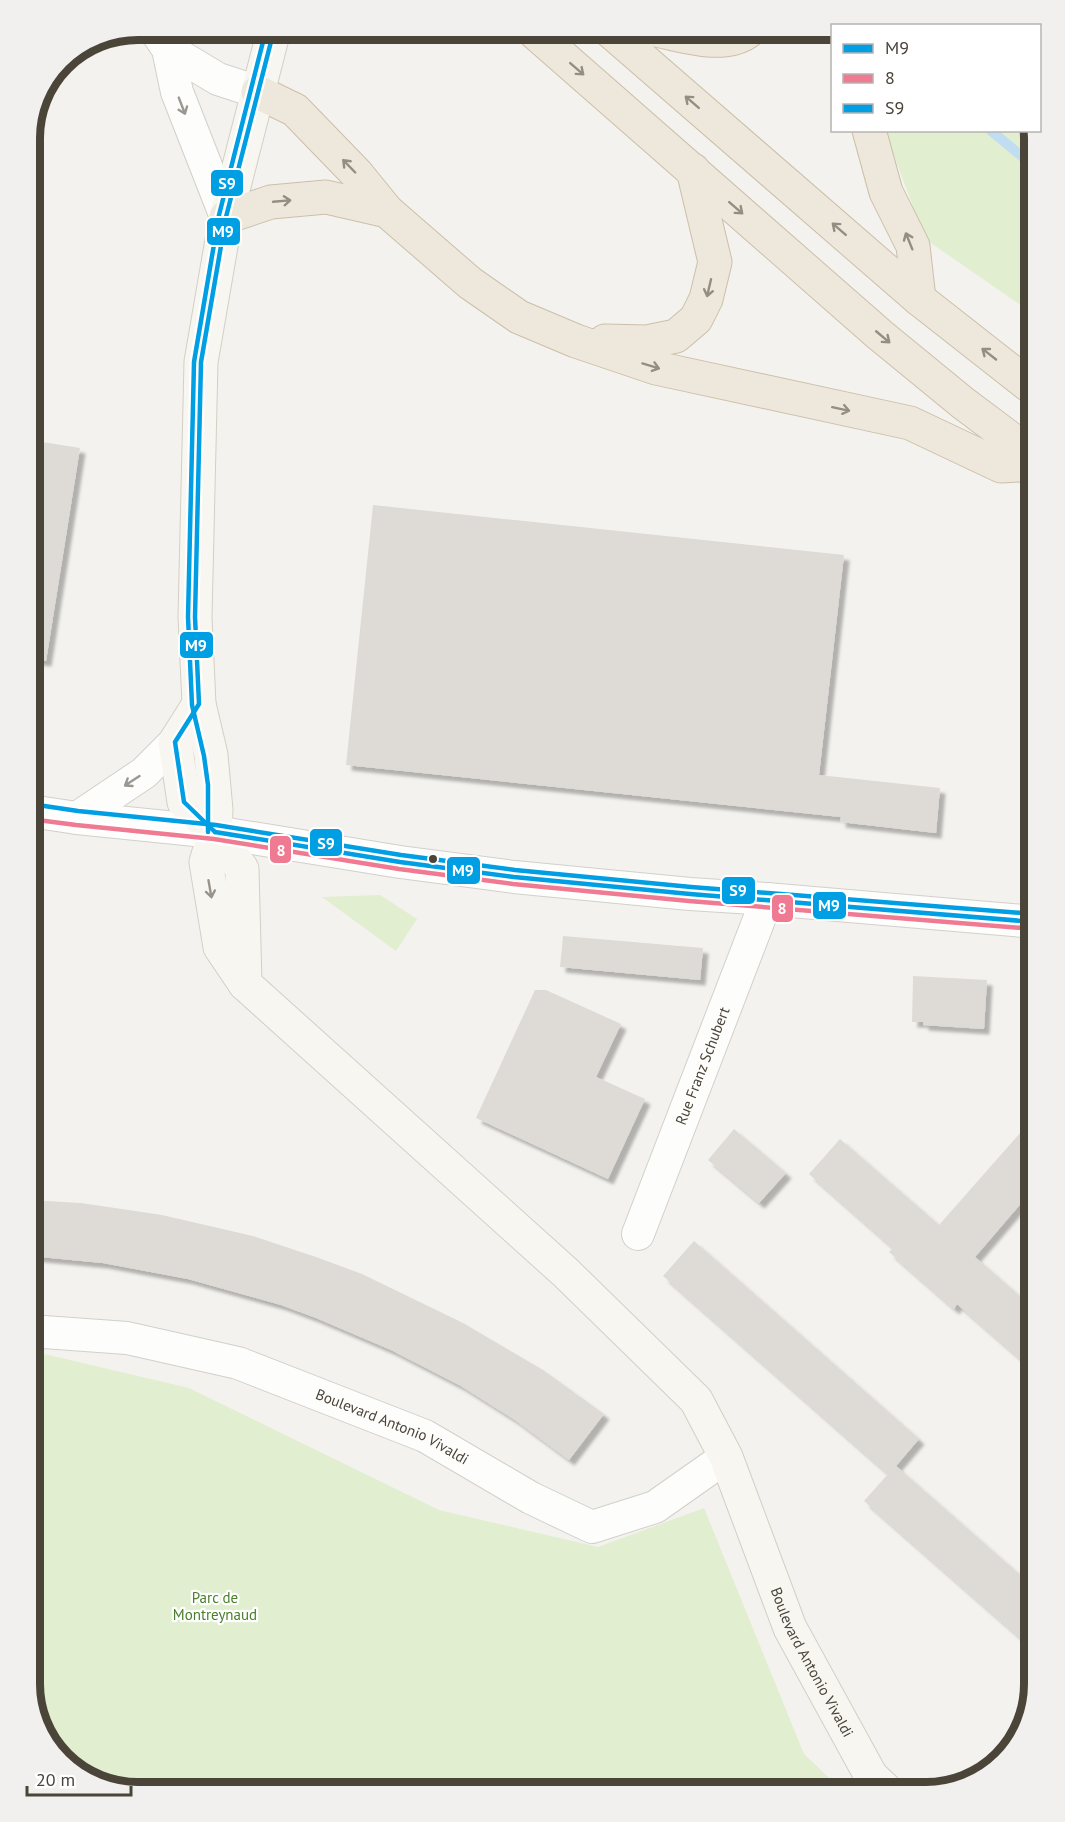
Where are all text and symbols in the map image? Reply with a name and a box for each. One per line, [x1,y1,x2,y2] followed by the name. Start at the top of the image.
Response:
[831,24,1041,132] legend
[885,36,909,59] text: M9
[568,61,584,75] one-way arrow
[885,66,895,89] text: 8
[685,95,700,109] one-way arrow
[177,96,188,114] one-way arrow
[885,96,904,119] text: S9
[342,159,357,174] one-way arrow
[210,169,244,197] line badge: S9
[218,173,236,193] text: S9
[272,195,292,206] one-way arrow
[729,201,744,215] one-way arrow
[206,217,241,246] line badge: M9
[212,221,234,241] text: M9
[831,223,847,236] one-way arrow
[903,233,914,251] one-way arrow
[702,278,714,297] one-way arrow
[875,330,890,344] one-way arrow
[982,347,997,361] one-way arrow
[641,362,660,373] one-way arrow
[832,403,851,415] one-way arrow
[179,631,214,659] line badge: M9
[185,635,207,655] text: M9
[124,776,141,788] one-way arrow
[309,828,343,857] line badge: S9
[317,833,335,853] text: S9
[269,835,292,864] line badge: 8
[276,840,286,860] text: 8
[427,853,439,865] unlabelled marker
[446,856,481,885] line badge: M9
[452,860,474,880] text: M9
[721,876,756,905] line badge: S9
[205,879,216,898] one-way arrow
[729,880,747,900] text: S9
[812,891,847,920] line badge: M9
[771,894,794,923] line badge: 8
[818,895,840,915] text: M9
[777,898,787,918] text: 8
[671,1004,734,1127] street label: Rue Franz Schubert
[313,1384,472,1469] street label: Boulevard Antonio Vivaldi
[767,1585,858,1740] street label: Boulevard Antonio Vivaldi
[173,1588,257,1624] park label: Parc de Montreynaud
[27,1759,130,1797] scale bar
[36,1768,75,1791] text: 20 m

